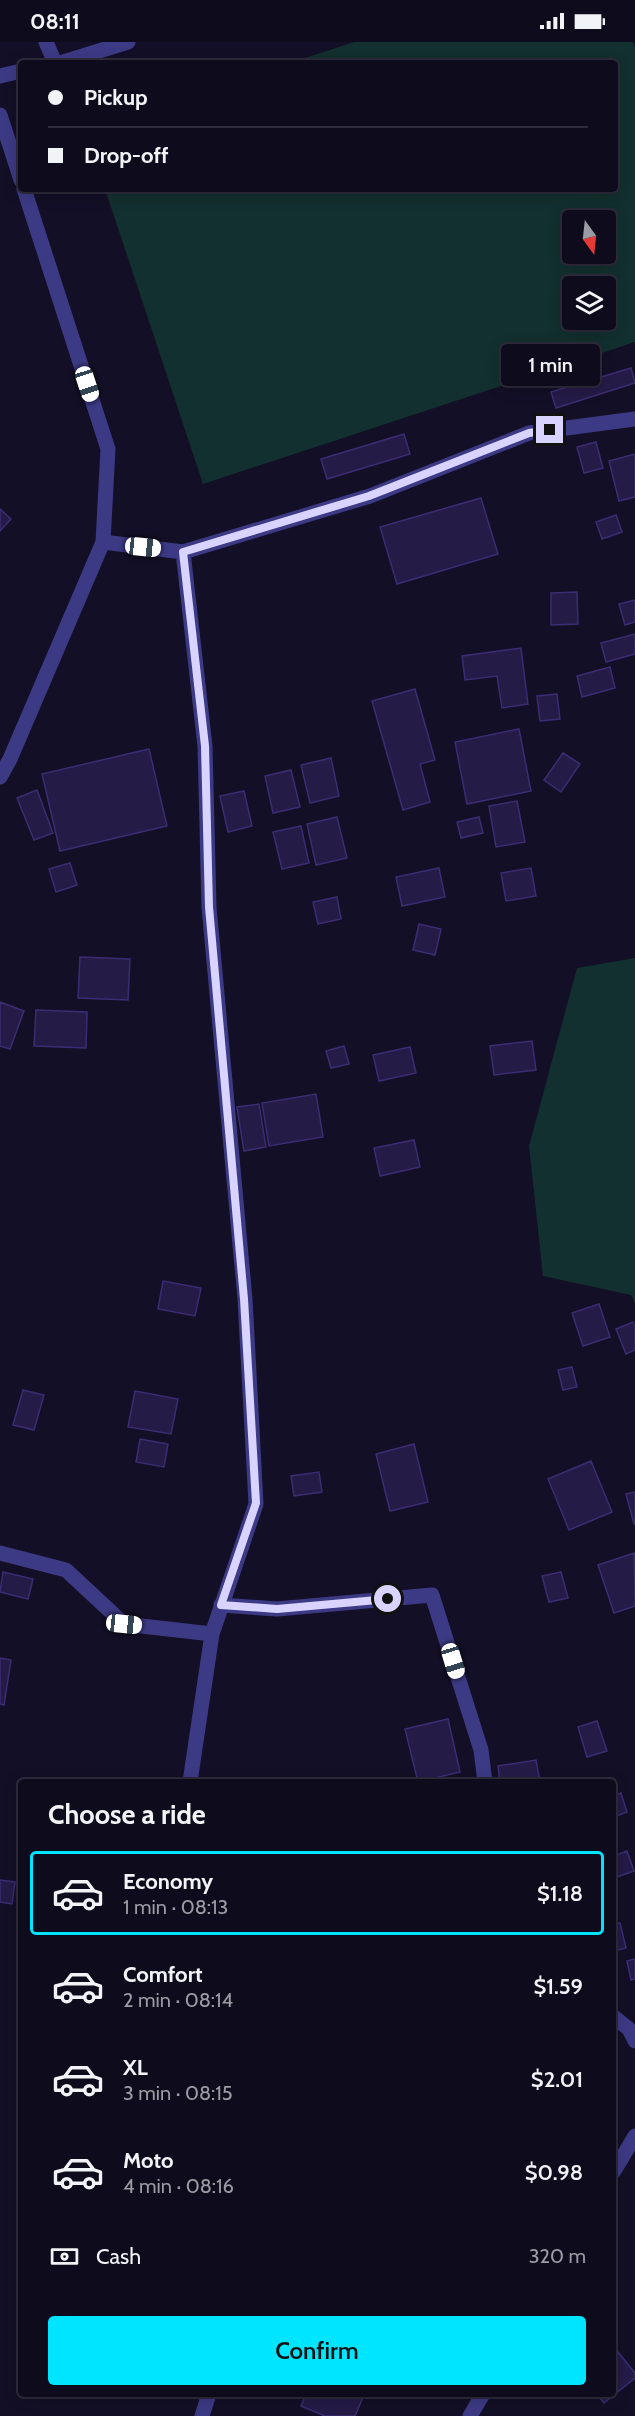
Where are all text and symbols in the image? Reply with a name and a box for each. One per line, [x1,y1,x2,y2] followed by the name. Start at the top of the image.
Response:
[30,8,80,35] text: 08:11
[84,84,148,111] text: Pickup
[84,142,168,169] text: Drop-off
[562,210,616,264] north arrow
[562,210,616,330] map controls
[562,276,616,330] button: layers
[500,343,600,385] callout: 1 min
[528,353,573,377] text: 1 min
[73,364,101,404] car
[536,416,563,443] route end
[124,536,162,558] car
[374,1585,401,1612] route start
[105,1613,143,1635] car
[439,1641,467,1681] car
[48,1798,206,1831] text: Choose a ride
[51,1866,105,1920] icon: car
[123,1868,213,1895] text: Economy
[537,1880,583,1907] text: $1.18
[123,1895,228,1919] text: 1 min · 08:13
[51,1959,105,2013] icon: car
[123,1961,202,1988] text: Comfort
[533,1973,583,2000] text: $1.59
[123,1988,233,2012] text: 2 min · 08:14
[51,2052,105,2106] icon: car
[123,2054,148,2081] text: XL
[531,2066,583,2093] text: $2.01
[123,2081,233,2105] text: 3 min · 08:15
[51,2145,105,2199] icon: car
[123,2147,174,2174] text: Moto
[525,2159,583,2186] text: $0.98
[123,2174,234,2198] text: 4 min · 08:16
[48,2240,81,2273] icon: cash
[96,2243,141,2270] text: Cash
[529,2244,586,2268] text: 320 m
[48,2316,586,2385] button: Confirm

